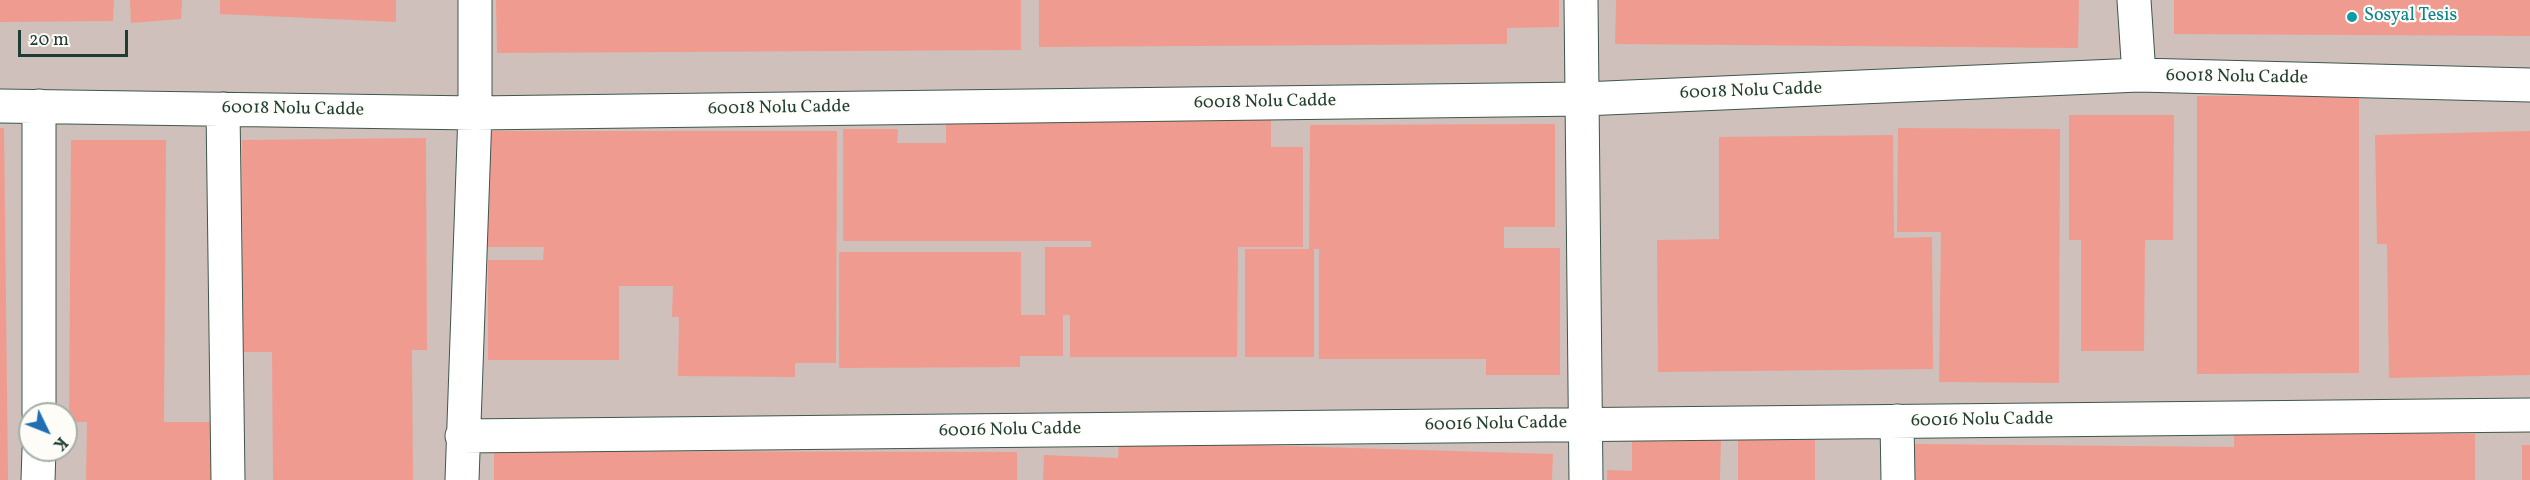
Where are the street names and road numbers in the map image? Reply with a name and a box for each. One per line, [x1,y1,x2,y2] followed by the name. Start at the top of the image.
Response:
[2166,66,2308,90] street label: 60018 Nolu Cadde
[1680,79,1822,105] street label: 60018 Nolu Cadde
[1194,91,1336,115] street label: 60018 Nolu Cadde
[708,97,850,121] street label: 60018 Nolu Cadde
[222,98,364,122] street label: 60018 Nolu Cadde
[1911,409,2053,433] street label: 60016 Nolu Cadde
[1425,413,1567,437] street label: 60016 Nolu Cadde
[939,419,1081,443] street label: 60016 Nolu Cadde

